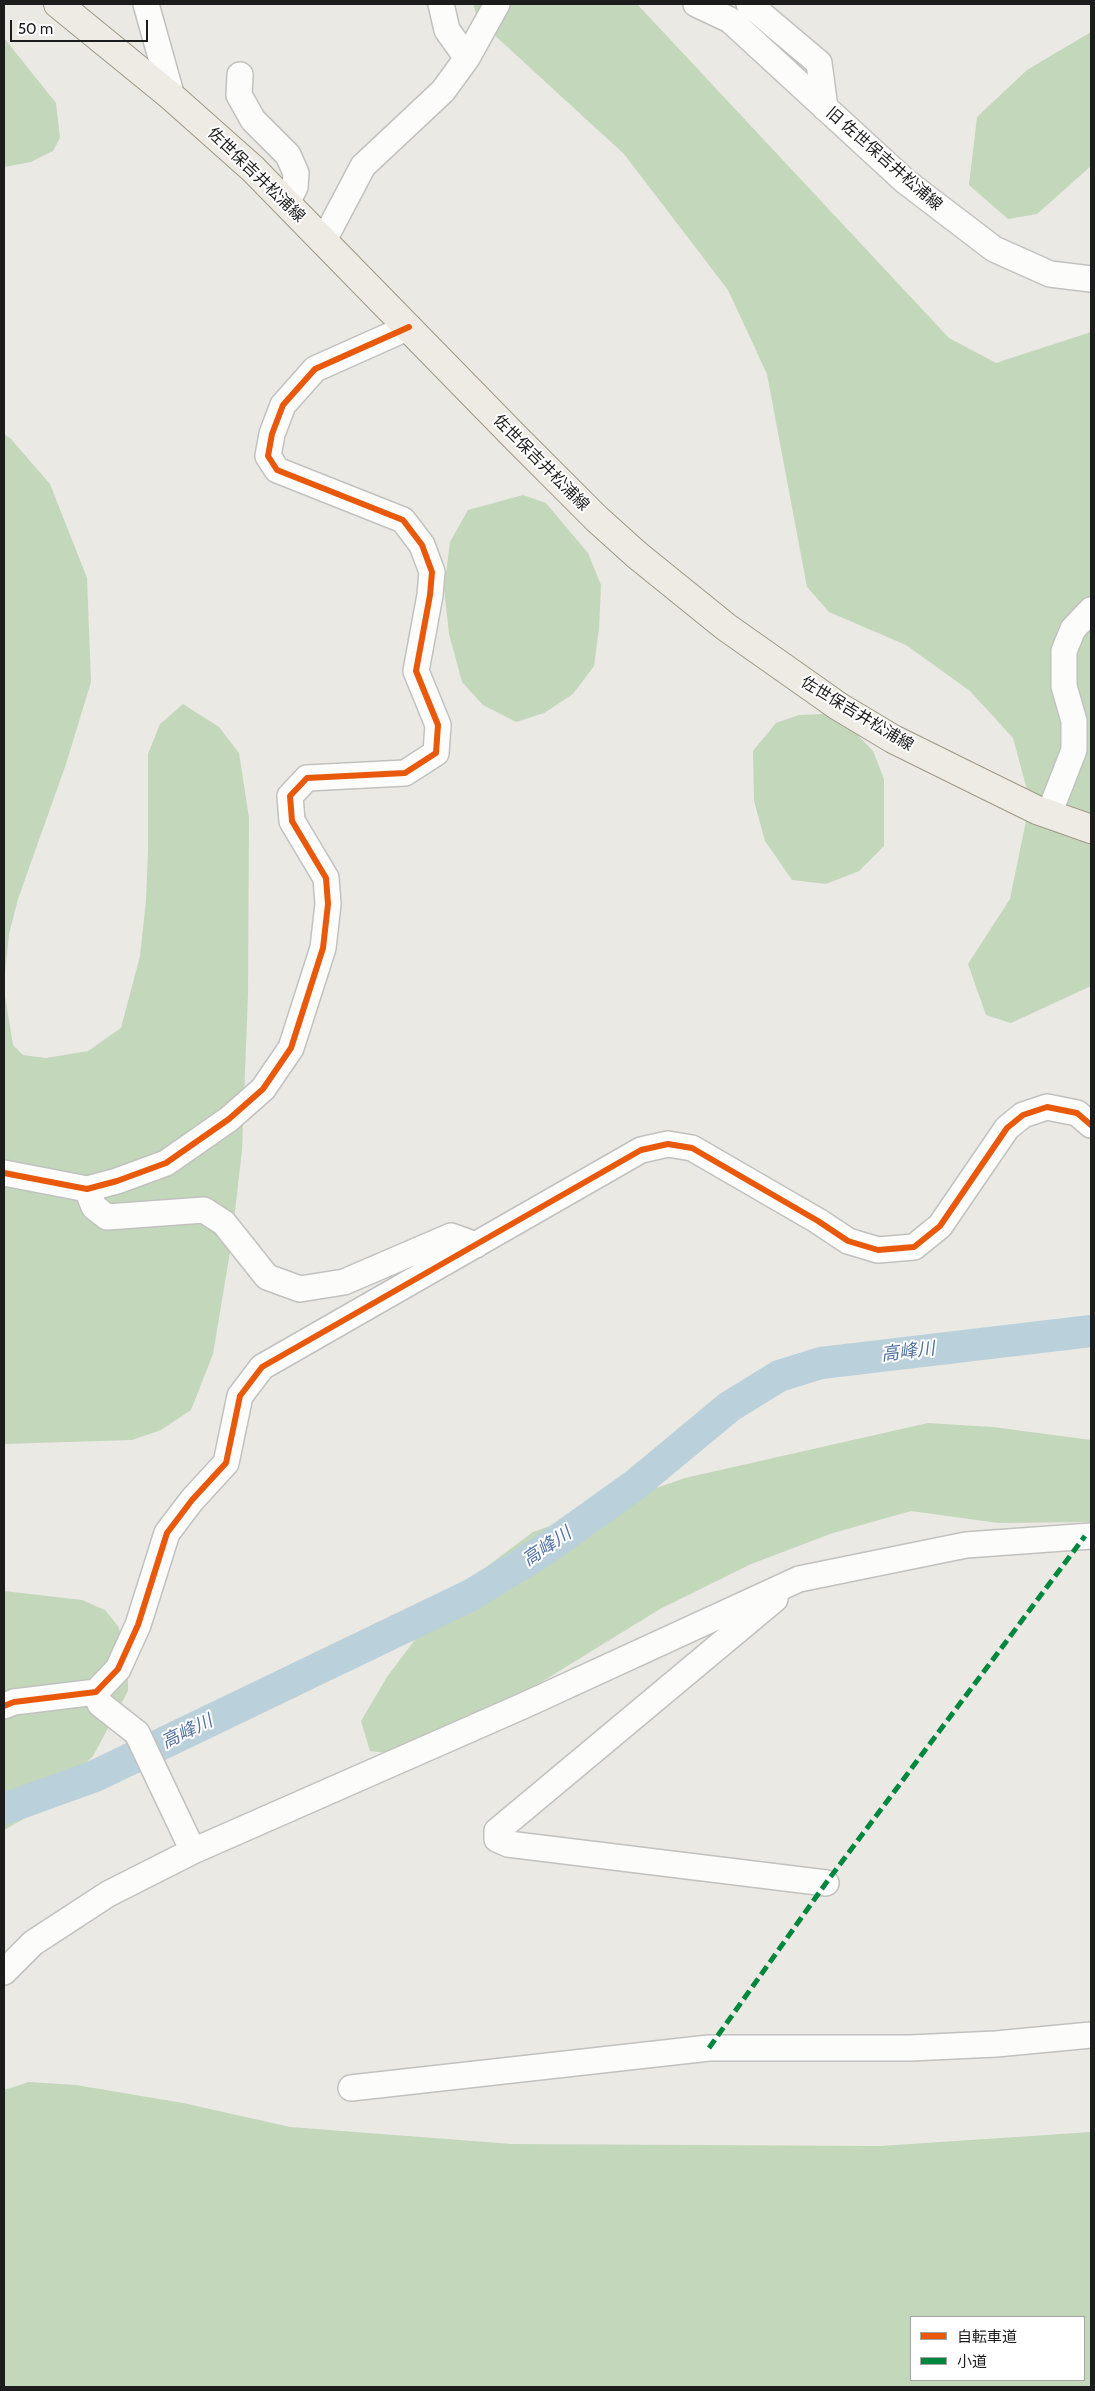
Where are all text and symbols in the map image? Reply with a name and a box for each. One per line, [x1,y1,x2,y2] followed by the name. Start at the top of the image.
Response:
[12,10,150,42] scale bar
[18,20,53,38] text: 50 m
[822,103,946,215] street label: 旧 佐世保吉井松浦線
[203,124,309,226] street label: 佐世保吉井松浦線
[489,411,593,515] street label: 佐世保吉井松浦線
[797,673,917,755] street label: 佐世保吉井松浦線
[880,1338,936,1366] water label: 高峰川
[519,1523,575,1571] water label: 高峰川
[158,1710,216,1754] water label: 高峰川
[910,2316,1085,2381] legend
[957,2328,1017,2346] text: 自転車道
[957,2353,987,2371] text: 小道

